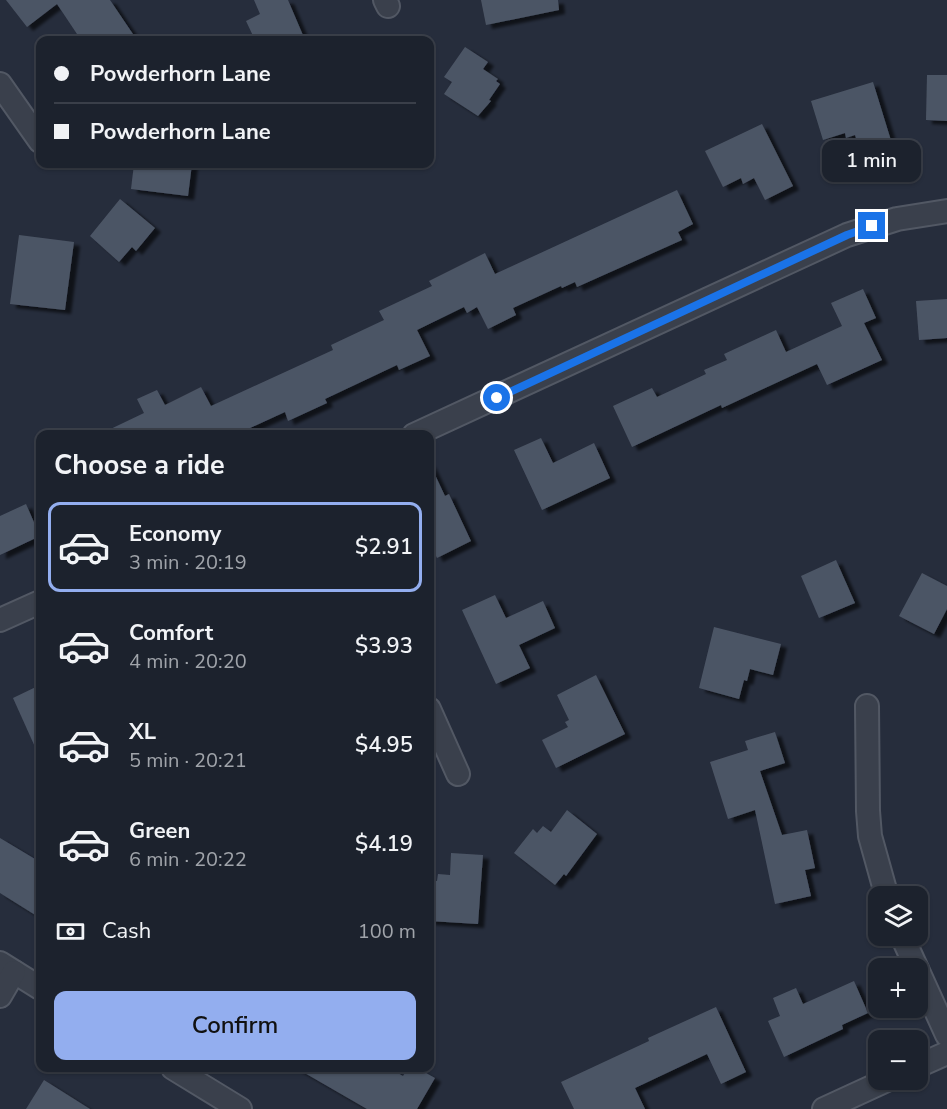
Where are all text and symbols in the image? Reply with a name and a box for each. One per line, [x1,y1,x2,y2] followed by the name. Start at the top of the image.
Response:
[90,59,271,89] text: Powderhorn Lane
[90,117,271,147] text: Powderhorn Lane
[822,139,922,181] callout: 1 min
[846,147,897,174] text: 1 min
[858,212,885,239] route end
[483,384,510,411] route start
[54,447,225,484] text: Choose a ride
[129,519,221,549] text: Economy
[57,520,111,574] icon: car
[355,532,413,562] text: $2.91
[129,549,247,576] text: 3 min · 20:19
[129,618,213,648] text: Comfort
[57,619,111,673] icon: car
[355,631,413,661] text: $3.93
[129,648,247,675] text: 4 min · 20:20
[129,717,156,747] text: XL
[57,718,111,772] icon: car
[355,730,413,760] text: $4.95
[129,747,247,774] text: 5 min · 20:21
[129,816,190,846] text: Green
[57,817,111,871] icon: car
[355,829,413,859] text: $4.19
[129,846,247,873] text: 6 min · 20:22
[868,886,928,1090] map controls
[868,886,928,946] button: layers
[54,915,87,948] icon: cash
[102,916,151,946] text: Cash
[358,918,416,945] text: 100 m
[868,958,928,1018] button: +
[54,991,416,1060] button: Confirm
[868,1030,928,1090] button: −

